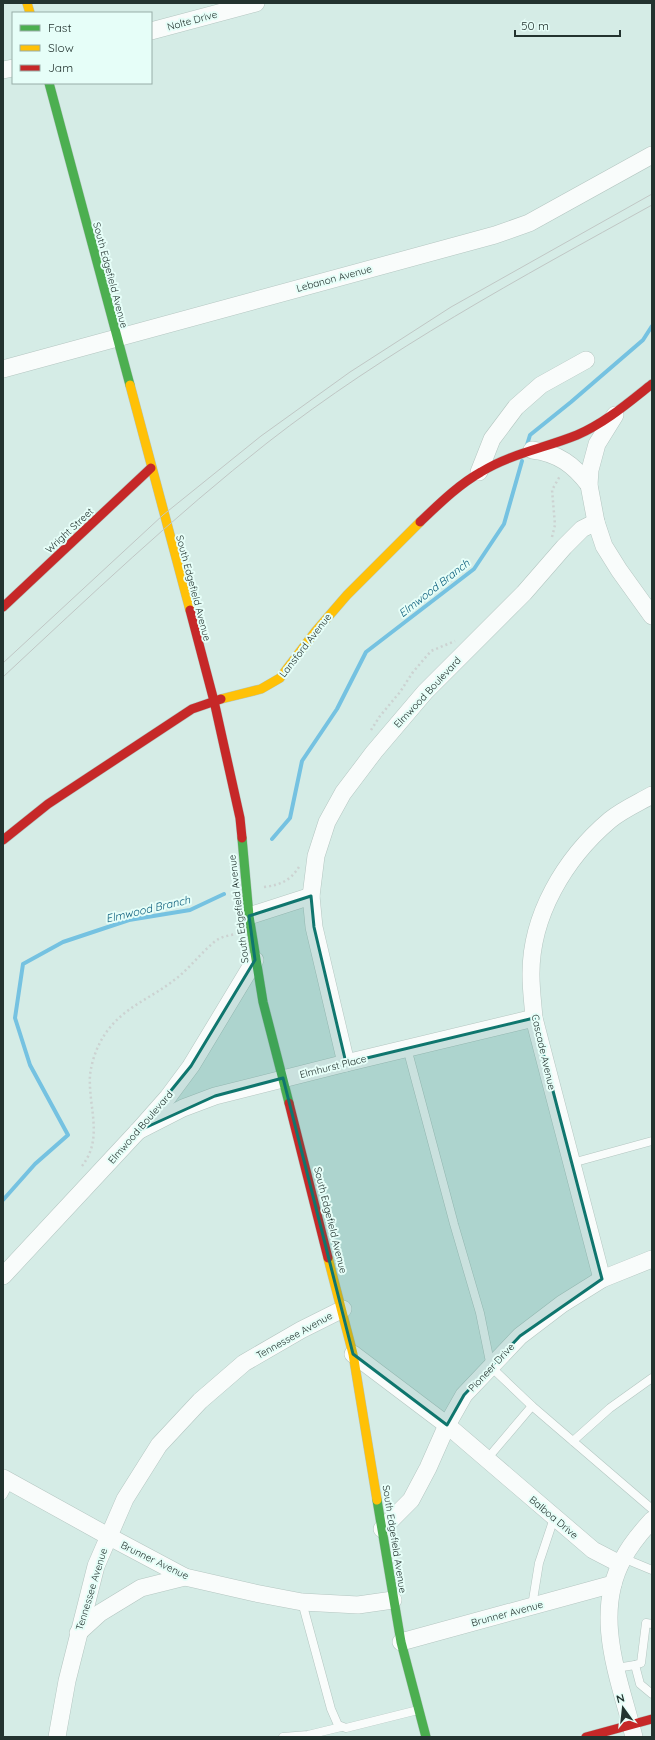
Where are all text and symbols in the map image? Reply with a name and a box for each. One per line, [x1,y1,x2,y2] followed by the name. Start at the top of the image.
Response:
[166,7,219,33] street label: Nolte Drive
[12,12,152,84] legend
[515,12,620,38] scale bar
[521,18,549,33] text: 50 m
[48,20,72,35] text: Fast
[48,40,74,55] text: Slow
[48,60,73,75] text: Jam
[90,221,131,330] street label: South Edgefield Avenue
[295,262,374,295] street label: Lebanon Avenue
[43,504,97,556] street label: Wright Street
[173,534,214,643] street label: South Edgefield Avenue
[396,555,473,620] water label: Elmwood Branch
[276,610,335,680] street label: Lansford Avenue
[391,654,464,731] street label: Elmwood Boulevard
[225,854,252,964] street label: South Edgefield Avenue
[104,892,192,926] water label: Elmwood Branch
[528,1013,559,1092] street label: Cascade Avenue
[298,1052,368,1081] street label: Elmhurst Place
[105,1088,176,1167] street label: Elmwood Boulevard
[311,1166,350,1275] street label: South Edgefield Avenue
[254,1309,335,1362] street label: Tennessee Avenue
[466,1340,517,1394] street label: Pioneer Drive
[380,1484,410,1594] street label: South Edgefield Avenue
[527,1493,581,1542] street label: Balboa Drive
[119,1538,191,1583] street label: Brunner Avenue
[73,1546,110,1632] street label: Tennessee Avenue
[470,1598,545,1629] street label: Brunner Avenue
[603,1688,643,1728] north arrow
[615,1691,626,1706] text: N

